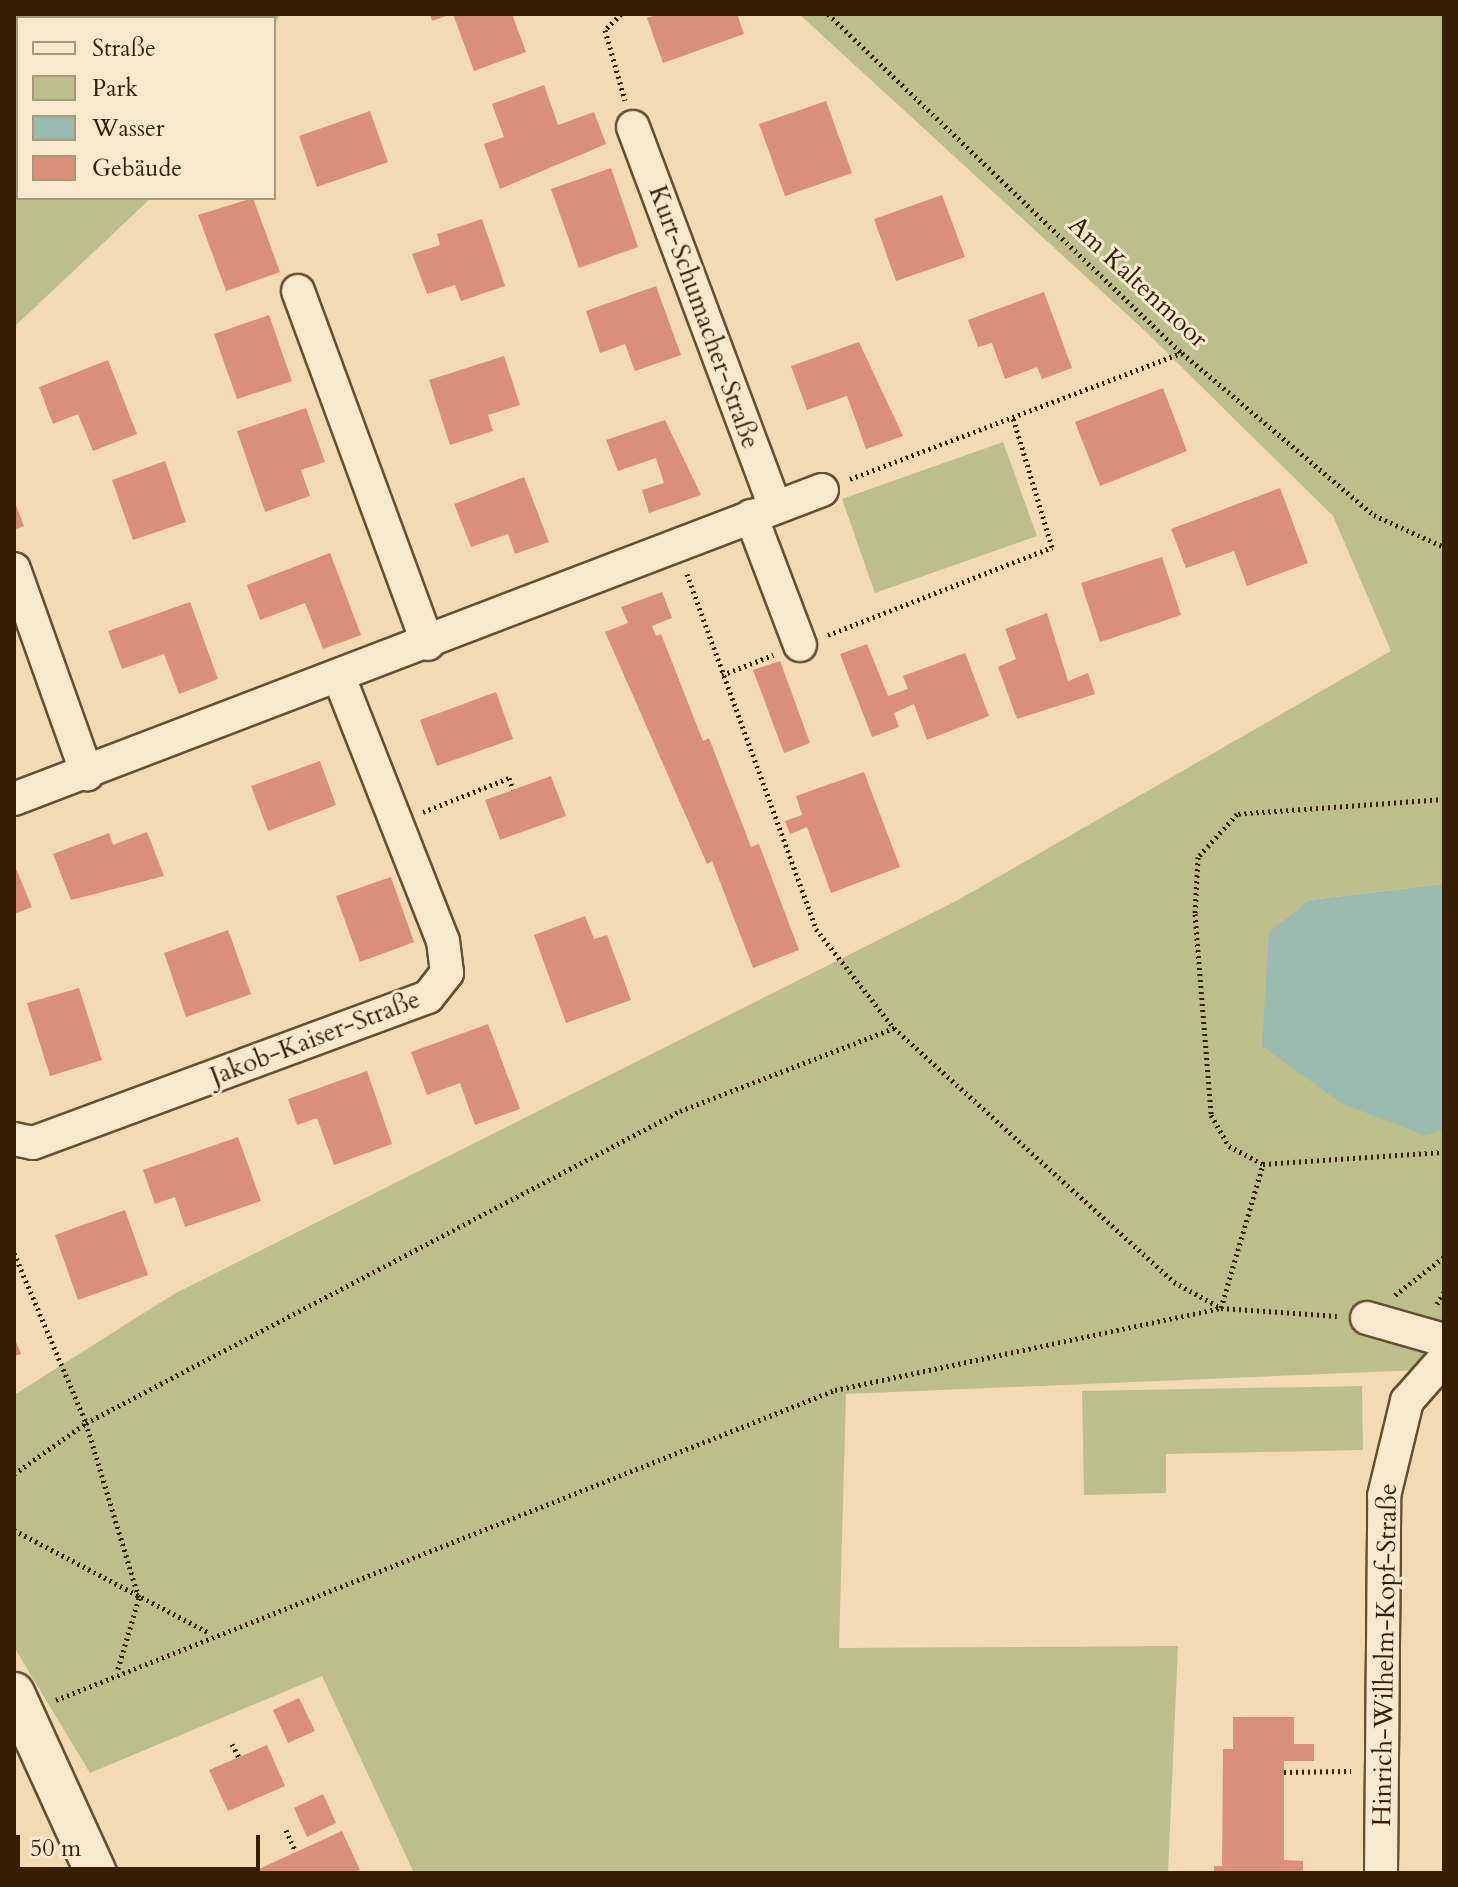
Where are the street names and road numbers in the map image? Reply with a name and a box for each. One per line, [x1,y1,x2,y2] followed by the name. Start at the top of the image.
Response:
[642,181,766,453] street label: Kurt-Schumacher-Straße
[1062,210,1214,354] street label: Am Kaltenmoor
[206,984,424,1092] street label: Jakob-Kaiser-Straße
[1366,1483,1404,1827] street label: Hinrich-Wilhelm-Kopf-Straße

